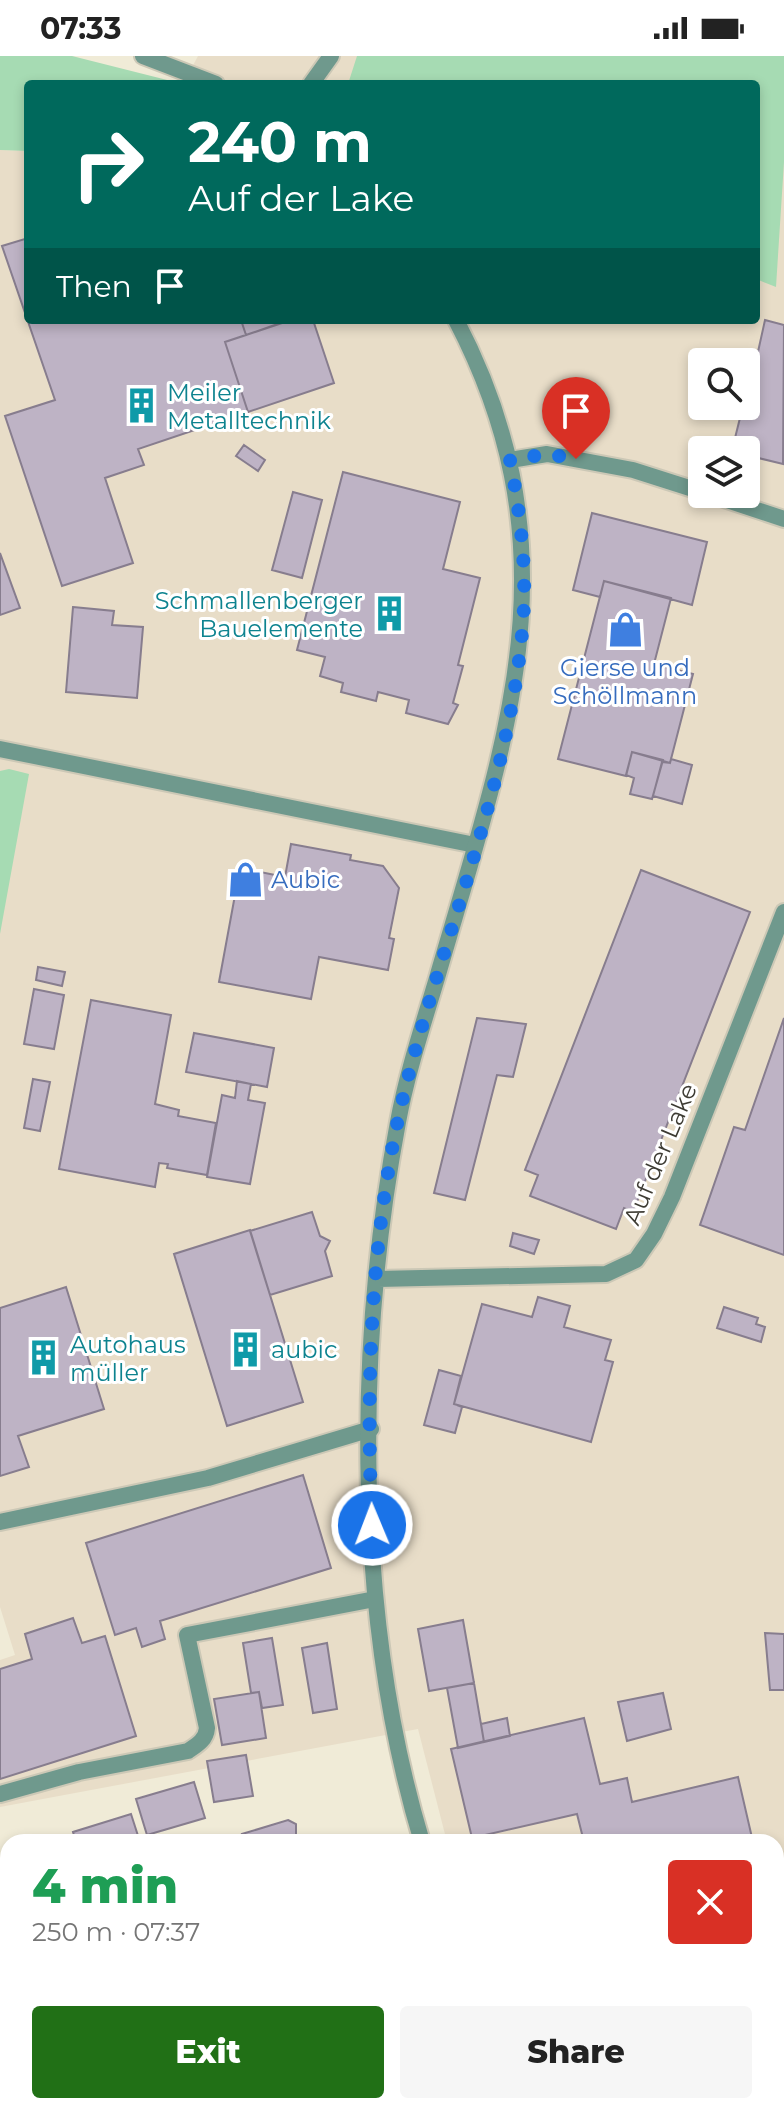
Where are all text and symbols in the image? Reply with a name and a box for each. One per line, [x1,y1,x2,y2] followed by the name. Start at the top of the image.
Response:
[40,10,122,47] text: 07:33
[188,108,372,176] text: 240 m
[56,112,160,216] icon: right
[188,176,414,220] text: Auf der Lake
[148,264,192,308] icon: arrive
[56,268,132,305] text: Then
[688,348,760,508] map controls
[688,348,760,420] button: search
[542,377,610,459] pin
[167,378,332,435] place label: Meiler Metalltechnik
[122,387,160,425] building icon: Meiler Metalltechnik
[554,389,598,433] icon: arrive
[688,436,760,508] button: layers
[155,586,363,643] place label: Schmallenberger Bauelemente
[370,595,408,633] building icon: Schmallenberger Bauelemente
[606,611,644,649] shop icon: Gierse und Schöllmann
[553,653,697,710] place label: Gierse und Schöllmann
[226,860,264,898] shop icon: Aubic
[271,865,340,894] place label: Aubic
[617,1079,703,1229] street label: Auf der Lake
[70,1330,186,1387] place label: Autohaus müller
[226,1330,264,1368] building icon: aubic
[271,1335,338,1364] place label: aubic
[25,1339,63,1377] building icon: Autohaus müller
[330,1483,414,1567] position arrow
[32,1857,178,1915] text: 4 min
[668,1860,752,1944] button: close
[32,1916,200,1948] text: 250 m · 07:37
[32,2006,384,2098] button: Exit
[400,2006,752,2098] button: Share

